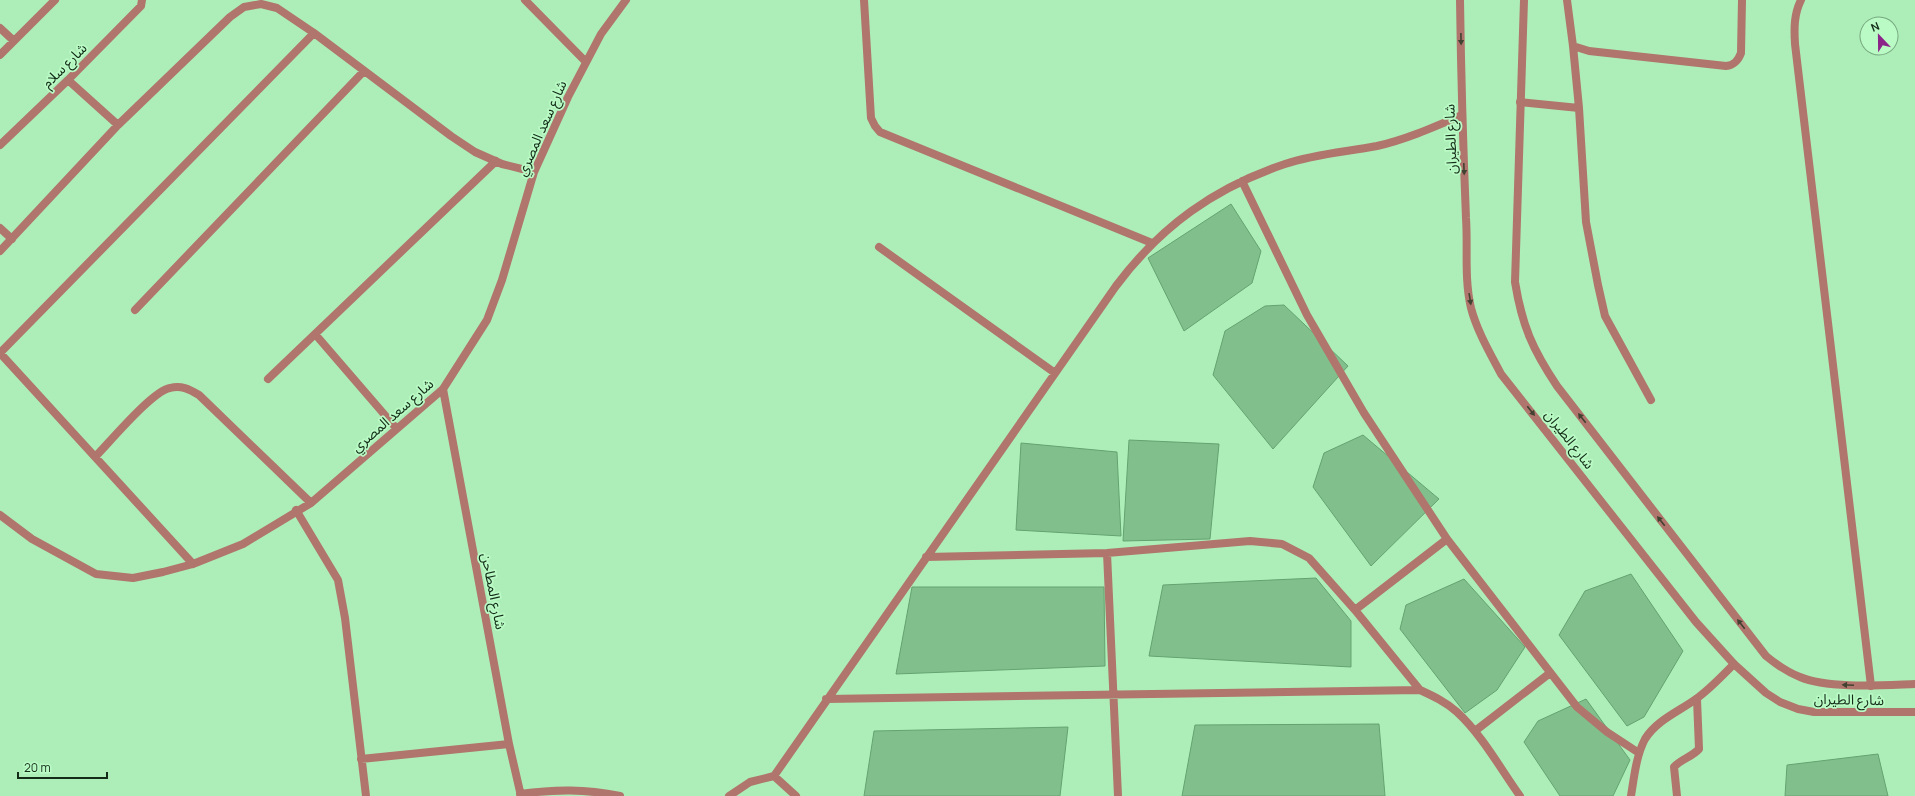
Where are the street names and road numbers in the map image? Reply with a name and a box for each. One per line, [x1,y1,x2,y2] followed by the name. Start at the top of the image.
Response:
[37,38,92,93] street label: شارع سلام
[511,77,573,180] street label: شارع سعد المصري
[1439,103,1463,174] street label: شارع الطيران
[347,374,439,458] street label: شارع سعد المصري
[1539,405,1599,474] street label: شارع الطيران
[475,551,511,631] street label: شارع المطاحن
[1814,689,1884,711] street label: شارع الطيران

